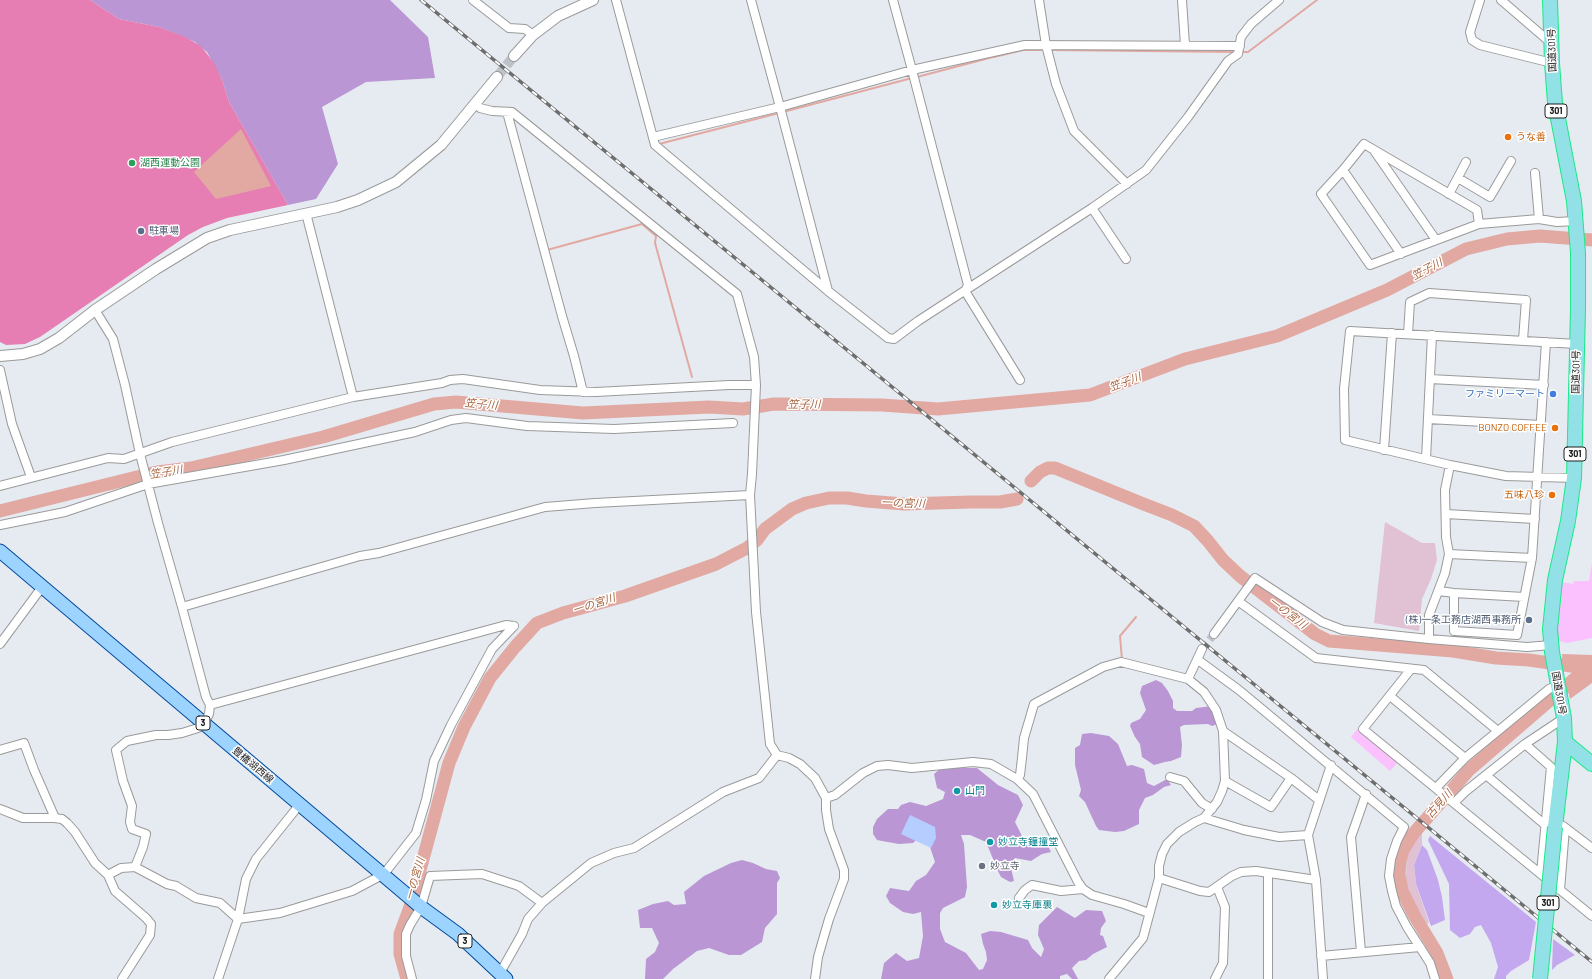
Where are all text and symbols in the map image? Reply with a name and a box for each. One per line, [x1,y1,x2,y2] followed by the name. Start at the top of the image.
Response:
[1545,28,1559,72] street label: 国道301号
[1545,104,1567,118] road number: 301
[1516,131,1546,143] place label: うな善
[1503,132,1513,142] marker: うな善
[140,157,200,169] place label: 湖西運動公園
[127,158,137,168] marker: 湖西運動公園
[149,225,179,237] place label: 駐車場
[136,226,146,236] marker: 駐車場
[1409,255,1445,283] water label: 笠子川
[1570,350,1582,394] street label: 国道301号
[1107,370,1143,394] water label: 笠子川
[1465,388,1545,400] place label: ファミリーマート
[1548,389,1558,399] marker: ファミリーマート
[464,396,498,412] water label: 笠子川
[788,397,820,411] water label: 笠子川
[1478,422,1547,434] place label: BONZO COFFEE
[1550,423,1560,433] marker: BONZO COFFEE
[1564,447,1586,461] road number: 301
[149,463,183,481] water label: 笠子川
[1504,489,1544,501] place label: 五味八珍
[1547,490,1557,500] marker: 五味八珍
[881,496,925,510] water label: 一の宮川
[571,591,617,617] water label: 一の宮川
[1266,594,1310,632] water label: 一の宮川
[1406,614,1521,626] place label: (株)一条工務店湖西事務所
[1524,615,1534,625] marker: (株)一条工務店湖西事務所
[1549,670,1569,716] street label: 国道301号
[196,716,210,730] road number: 3
[230,744,276,786] street label: 豊橋湖西線
[965,785,985,797] place label: 山門
[952,786,962,796] marker: 山門
[1423,787,1455,821] water label: 古見川
[998,836,1058,848] place label: 妙立寺鐘撞堂
[985,837,995,847] marker: 妙立寺鐘撞堂
[403,856,427,902] water label: 一の宮川
[990,860,1020,872] place label: 妙立寺
[977,861,987,871] marker: 妙立寺
[1537,896,1559,910] road number: 301
[1002,899,1052,911] place label: 妙立寺庫裏
[989,900,999,910] marker: 妙立寺庫裏
[458,934,472,948] road number: 3

